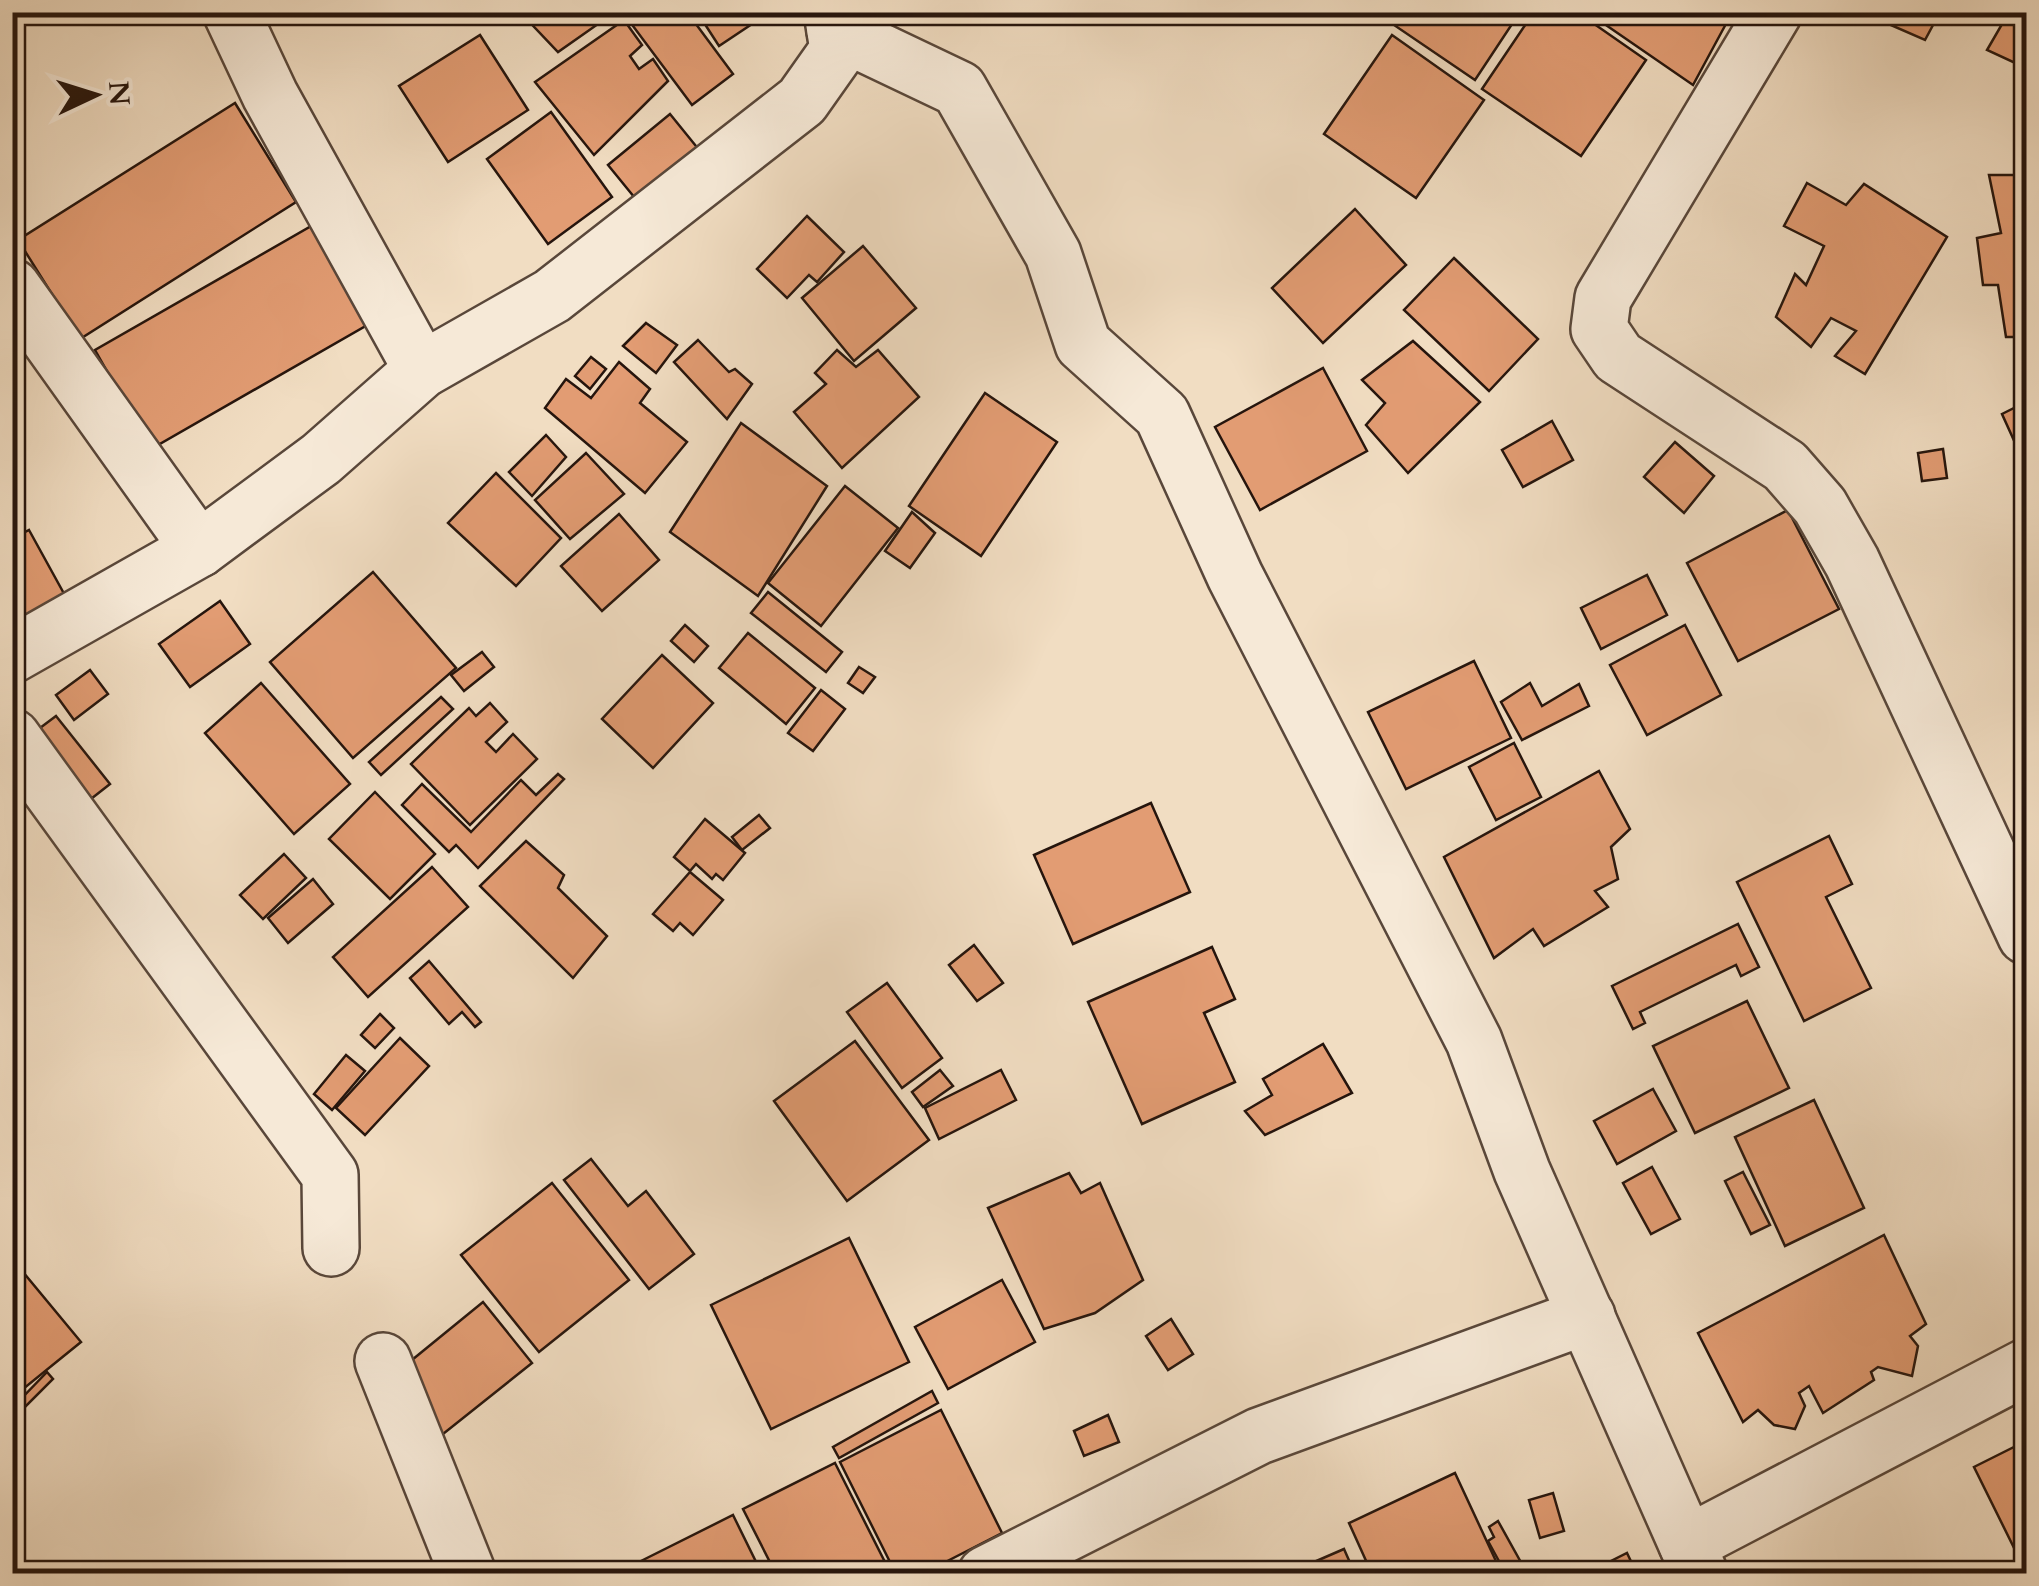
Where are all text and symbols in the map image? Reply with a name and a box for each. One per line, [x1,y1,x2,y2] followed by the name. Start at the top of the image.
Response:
[45,45,145,145] north arrow
[99,80,139,107] text: N

